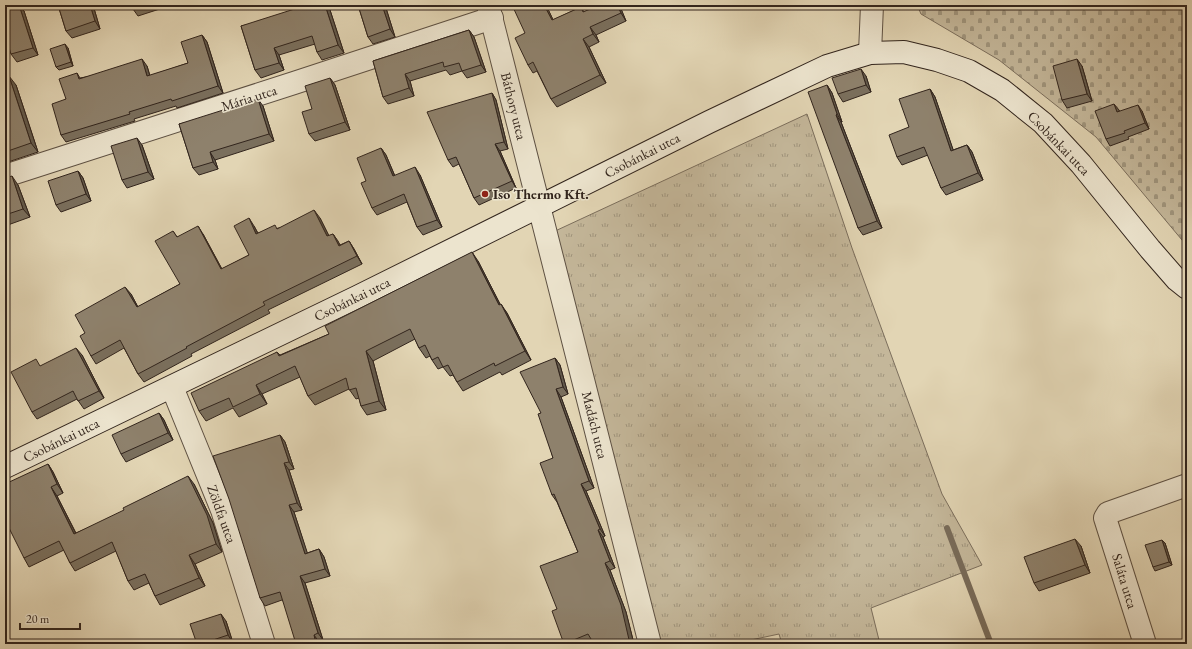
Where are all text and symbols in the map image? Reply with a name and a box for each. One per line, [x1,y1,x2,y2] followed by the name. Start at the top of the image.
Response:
[497,70,531,142] street label: Báthory utca
[219,80,279,115] street label: Mária utca
[1024,107,1094,179] street label: Csobánkai utca
[601,128,683,182] street label: Csobánkai utca
[493,185,589,203] place label: Iso Thermo Kft.
[480,189,490,199] marker: Iso Thermo Kft.
[311,273,393,325] street label: Csobánkai utca
[578,389,612,461] street label: Madách utca
[20,414,102,466] street label: Csobánkai utca
[203,482,241,546] street label: Zöldfa utca
[1108,551,1142,611] street label: Saláta utca
[20,605,80,631] scale bar
[26,611,50,627] text: 20 m

